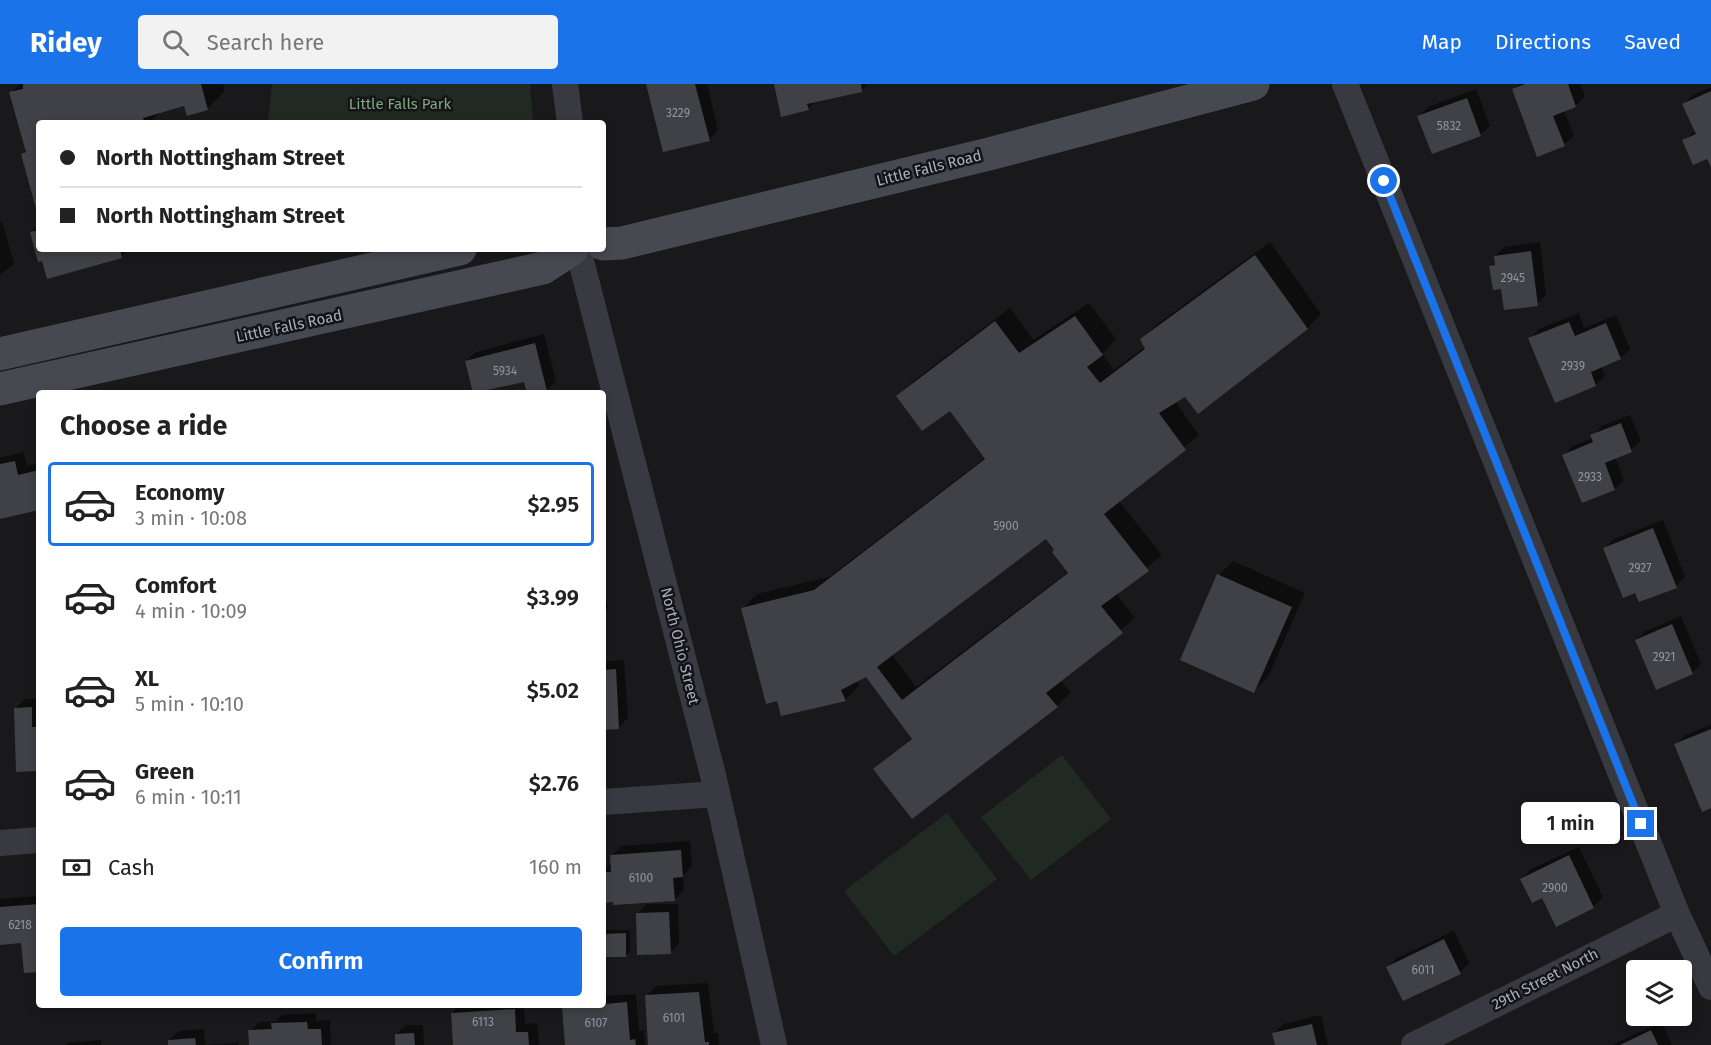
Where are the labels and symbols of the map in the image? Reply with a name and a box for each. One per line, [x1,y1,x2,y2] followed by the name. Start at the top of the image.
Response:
[349,95,452,113] park label: Little Falls Park
[666,106,690,120] house number: 3229
[1437,119,1461,133] house number: 5832
[875,146,983,190] street label: Little Falls Road
[1370,167,1397,194] route start
[1501,271,1525,285] house number: 2945
[234,306,344,346] street label: Little Falls Road
[1561,359,1585,373] house number: 2939
[493,364,518,378] house number: 5934
[1578,470,1602,484] house number: 2933
[993,519,1019,533] house number: 5900
[1628,561,1652,575] house number: 2927
[657,586,703,707] street label: North Ohio Street
[1653,650,1675,664] house number: 2921
[1521,803,1620,845] callout: 1 min
[1627,810,1654,837] route end
[629,871,653,885] house number: 6100
[1542,881,1568,895] house number: 2900
[8,918,32,932] house number: 6218
[1489,944,1601,1014] street label: 29th Street North
[1411,963,1435,977] house number: 6011
[663,1011,685,1025] house number: 6101
[472,1015,494,1029] house number: 6113
[585,1016,607,1030] house number: 6107

